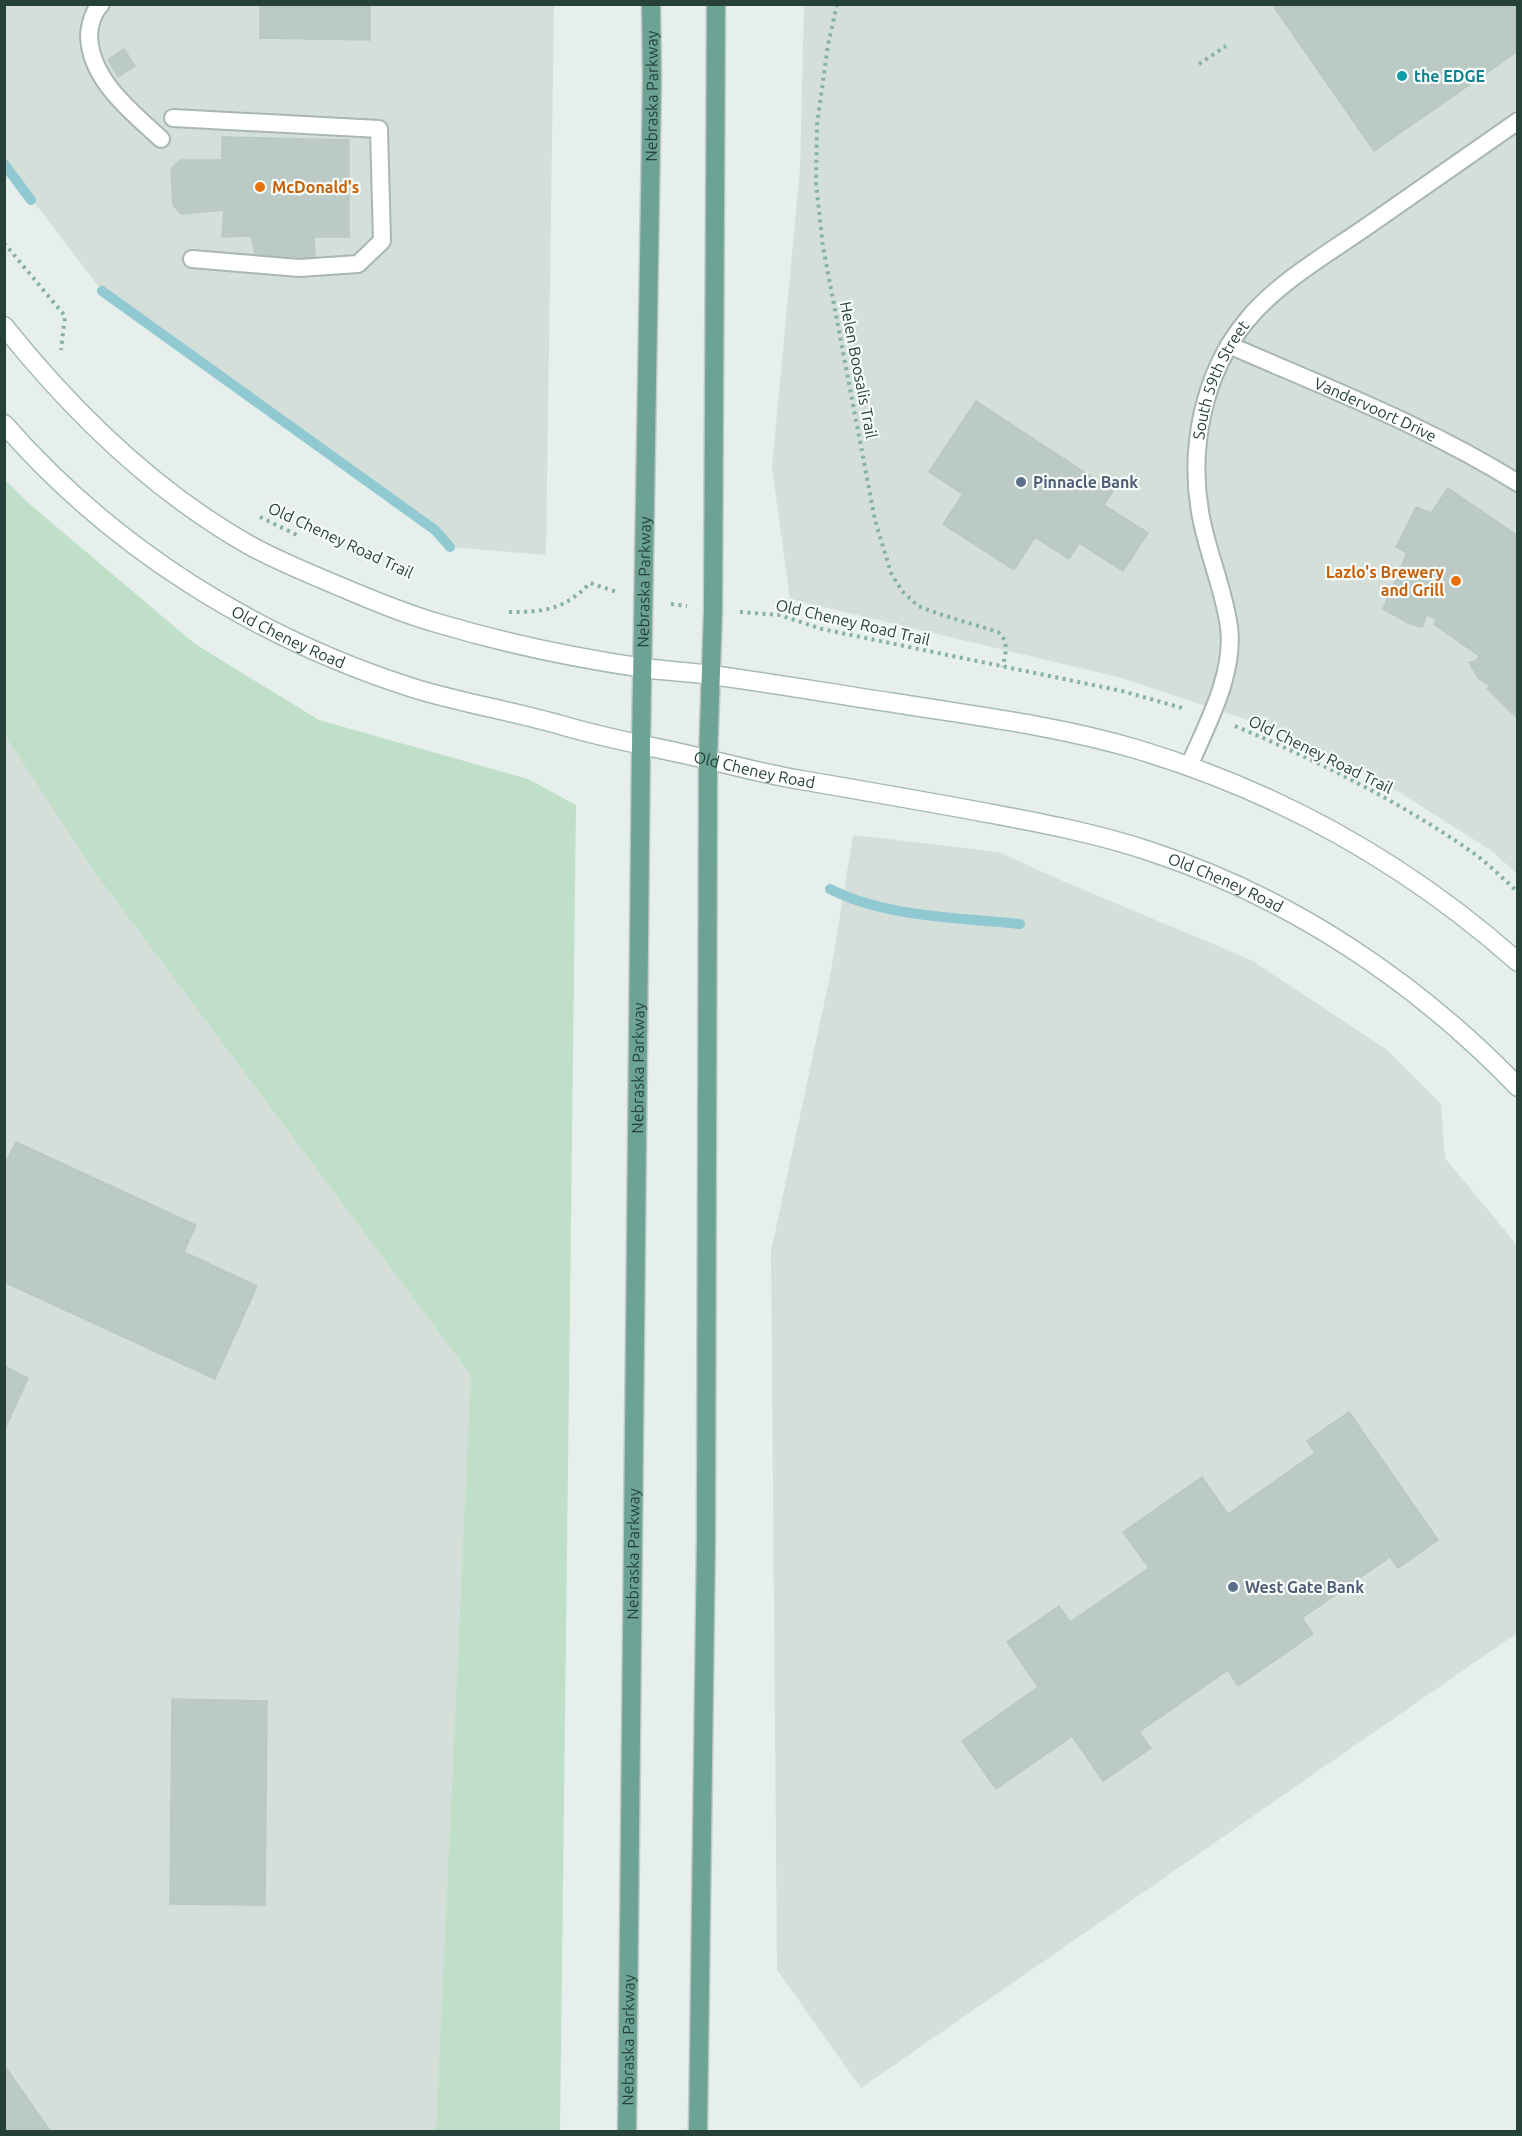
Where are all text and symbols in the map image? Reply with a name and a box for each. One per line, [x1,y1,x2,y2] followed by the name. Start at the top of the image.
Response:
[642,30,661,162] street label: Nebraska Parkway
[1414,67,1485,85] place label: the EDGE
[1395,69,1409,83] marker: the EDGE
[272,178,359,196] place label: McDonald's
[253,180,267,194] marker: McDonald's
[837,300,881,440] street label: Helen Boosalis Trail
[1189,316,1253,441] street label: South 59th Street
[1312,374,1440,445] street label: Vandervoort Drive
[1033,473,1138,491] place label: Pinnacle Bank
[1014,475,1028,489] marker: Pinnacle Bank
[266,498,416,582] street label: Old Cheney Road Trail
[634,516,654,648] street label: Nebraska Parkway
[1326,563,1445,599] place label: Lazlo's Brewery and Grill
[1449,574,1463,588] marker: Lazlo's Brewery and Grill
[774,595,932,649] street label: Old Cheney Road Trail
[229,602,348,672] street label: Old Cheney Road
[1246,711,1396,797] street label: Old Cheney Road Trail
[692,747,817,791] street label: Old Cheney Road
[1166,849,1286,916] street label: Old Cheney Road
[628,1002,647,1134] street label: Nebraska Parkway
[623,1488,642,1620] street label: Nebraska Parkway
[1245,1578,1364,1596] place label: West Gate Bank
[1226,1580,1240,1594] marker: West Gate Bank
[618,1974,638,2106] street label: Nebraska Parkway

